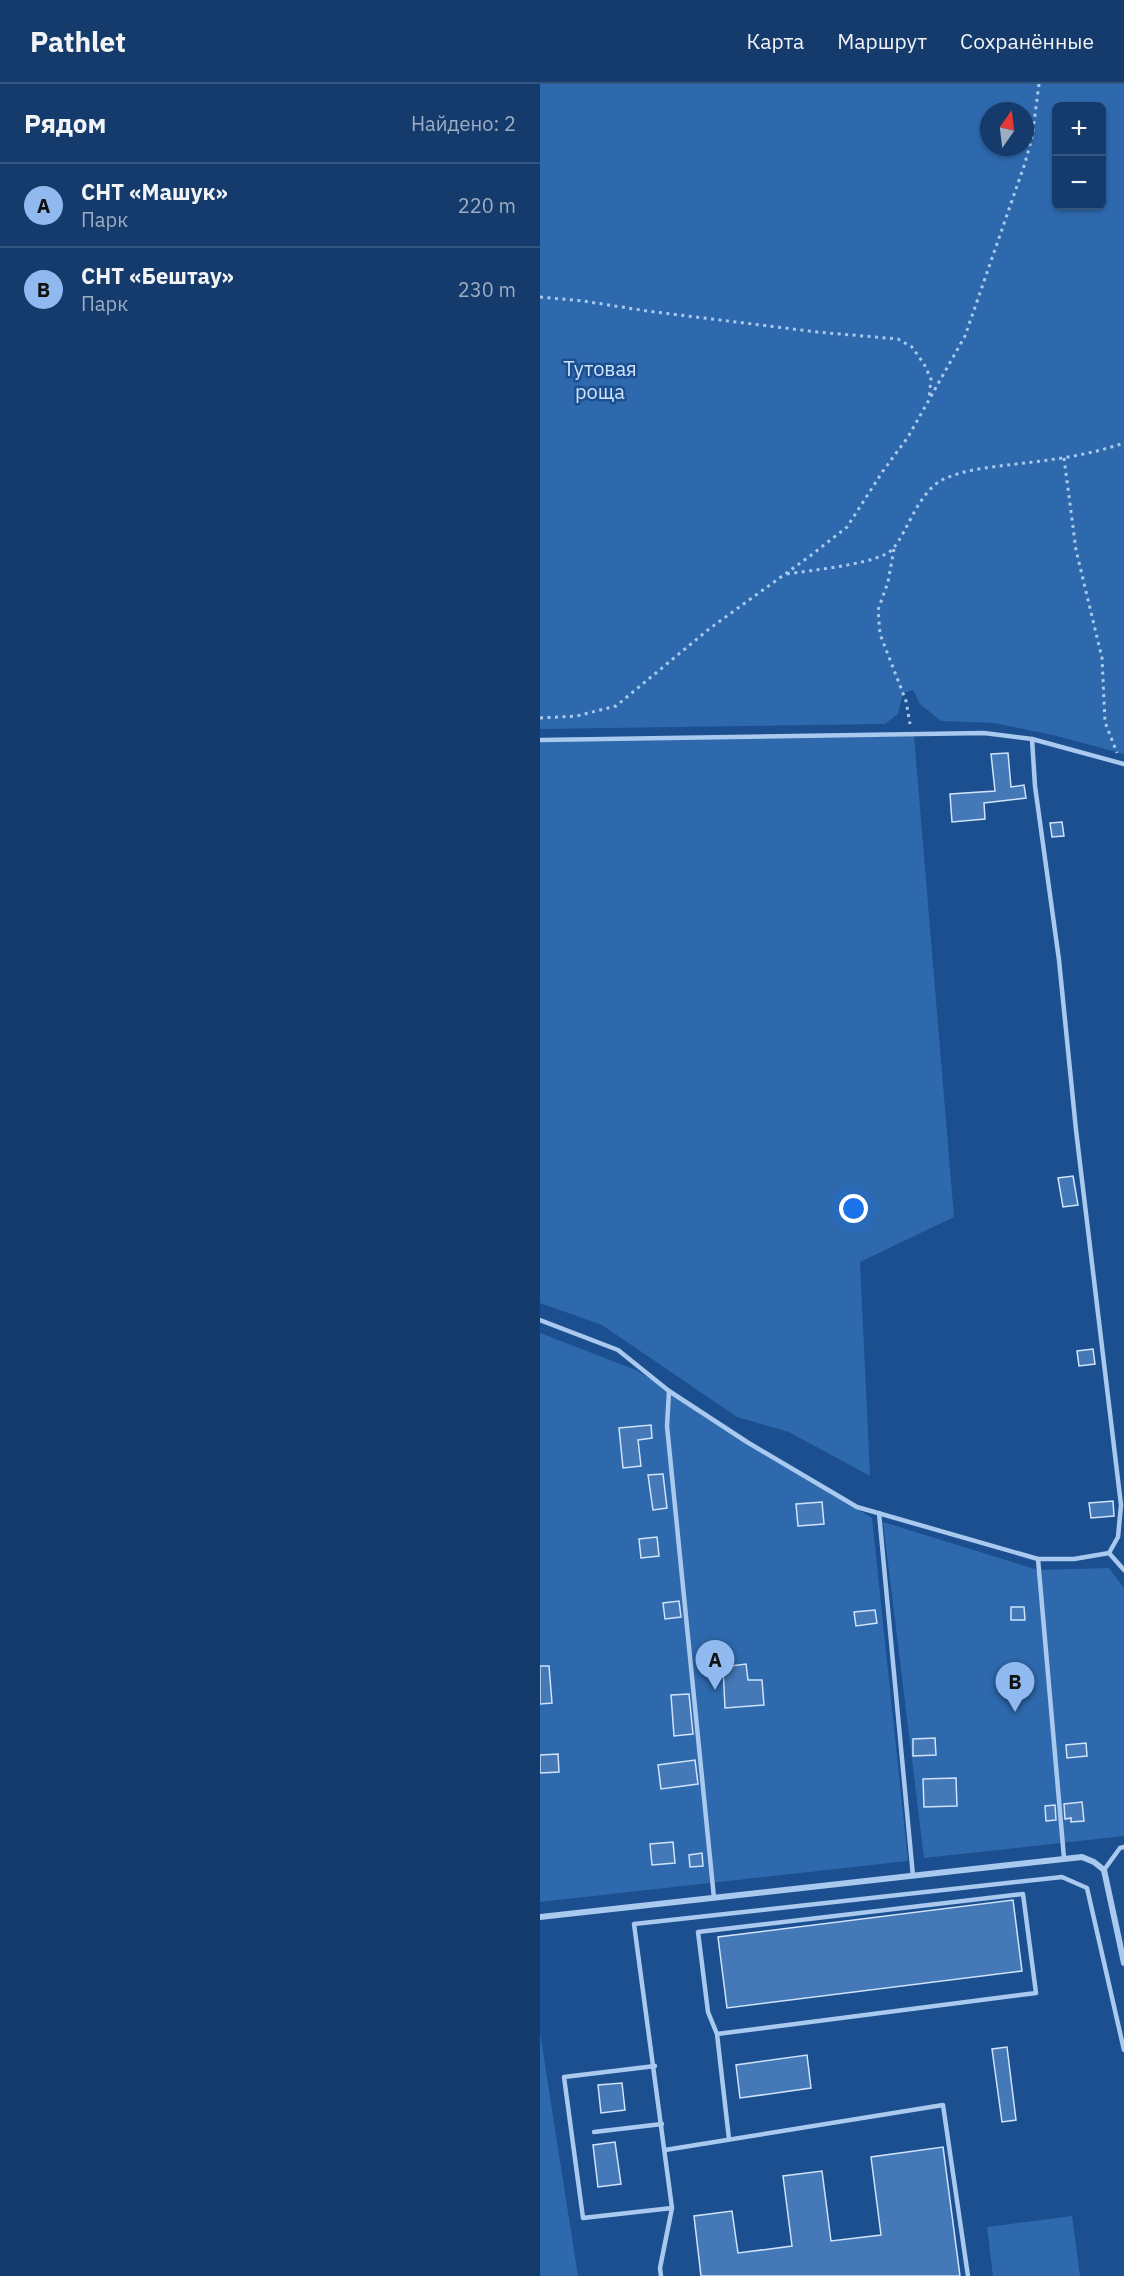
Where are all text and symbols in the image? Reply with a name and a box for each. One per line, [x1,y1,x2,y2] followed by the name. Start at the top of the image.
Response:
[30,23,126,60] text: Pathlet
[746,27,804,55] text: Карта
[837,27,927,55] text: Маршрут
[960,27,1094,55] text: Сохранённые
[980,102,1034,156] north arrow
[1052,102,1106,210] map controls
[1052,102,1106,156] button: +
[24,106,106,140] text: Рядом
[411,110,516,137] text: Найдено: 2
[1052,156,1106,210] button: −
[81,177,228,206] text: СНТ «Машук»
[37,192,50,219] text: A
[458,192,516,219] text: 220 m
[81,206,128,233] text: Парк
[81,261,234,290] text: СНТ «Бештау»
[37,276,50,303] text: B
[458,276,516,303] text: 230 m
[81,290,128,317] text: Парк
[563,355,637,405] park label: Тутовая роща
[839,1194,868,1223] your location
[696,1640,735,1690] pin: A
[996,1662,1034,1712] pin: B

